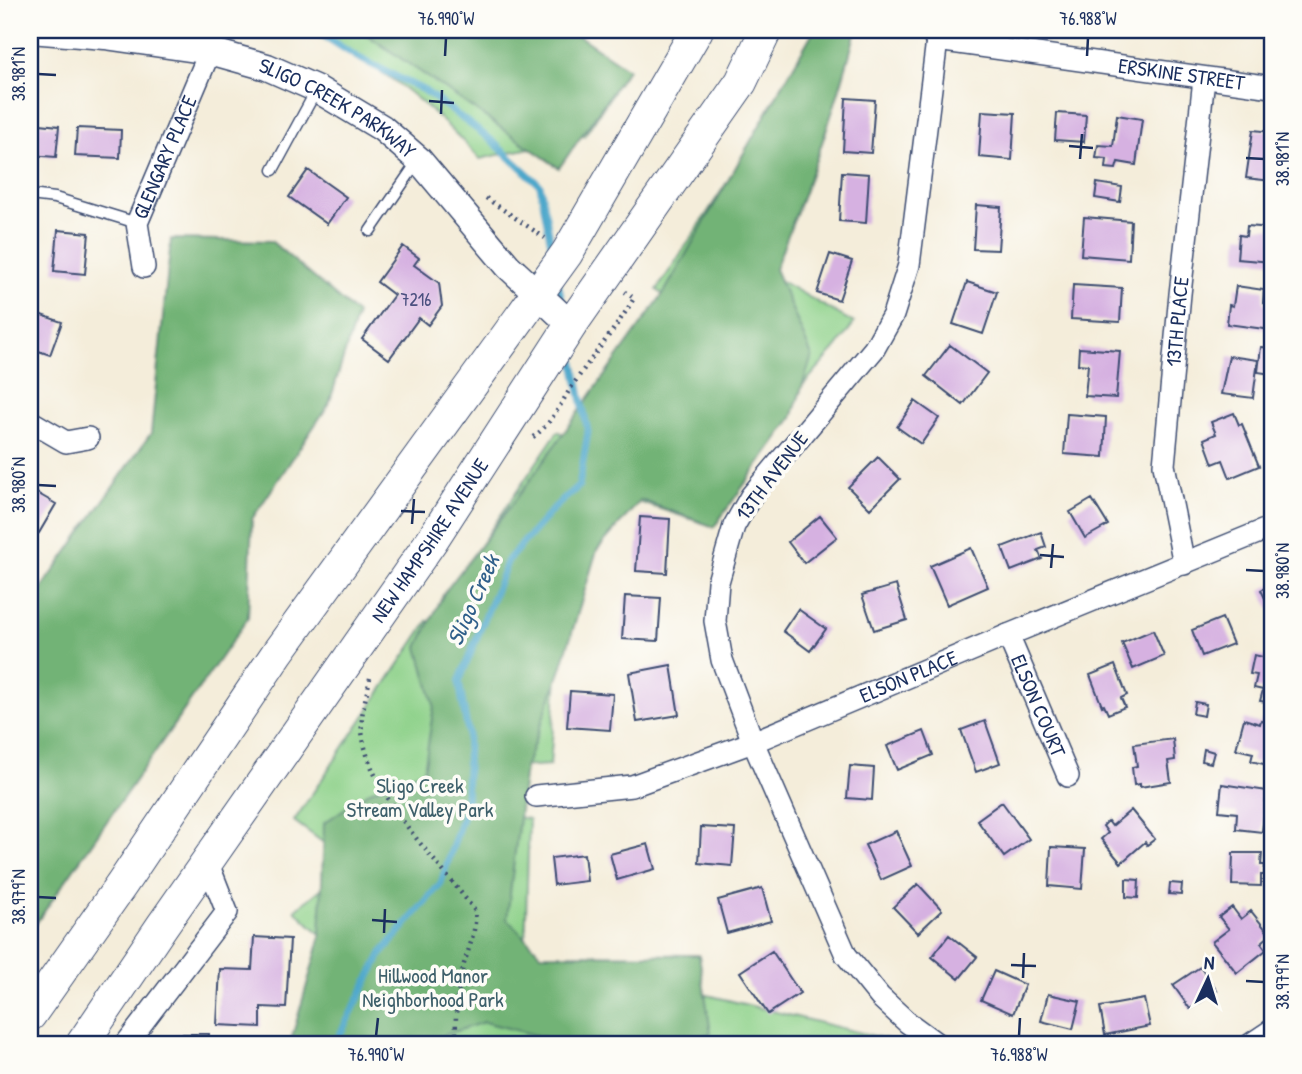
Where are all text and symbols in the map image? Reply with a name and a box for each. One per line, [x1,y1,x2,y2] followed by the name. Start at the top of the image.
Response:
[418,6,474,31] text: 76.990°W
[1059,6,1117,31] text: 76.988°W
[6,47,31,101] text: 38.981°N
[256,51,423,165] street label: SLIGO CREEK PARKWAY
[1117,51,1248,97] street label: ERSKINE STREET
[125,91,203,223] street label: GLENGARY PLACE
[1270,132,1295,186] text: 38.981°N
[1158,275,1196,368] street label: 13TH PLACE
[400,287,432,312] house number: 7216
[728,425,815,526] street label: 13TH AVENUE
[364,452,495,628] street label: NEW HAMPSHIRE AVENUE
[6,457,31,513] text: 38.980°N
[1270,543,1295,599] text: 38.980°N
[439,547,508,650] water label: Sligo Creek
[855,643,962,710] street label: ELSON PLACE
[1004,650,1074,762] street label: ELSON COURT
[347,771,494,824] park label: Sligo Creek Stream Valley Park
[6,869,31,925] text: 38.979°N
[1172,944,1242,1014] north arrow
[1203,949,1215,975] text: N
[1270,954,1295,1010] text: 38.979°N
[362,961,504,1014] park label: Hillwood Manor Neighborhood Park
[348,1042,404,1067] text: 76.990°W
[990,1042,1048,1067] text: 76.988°W

